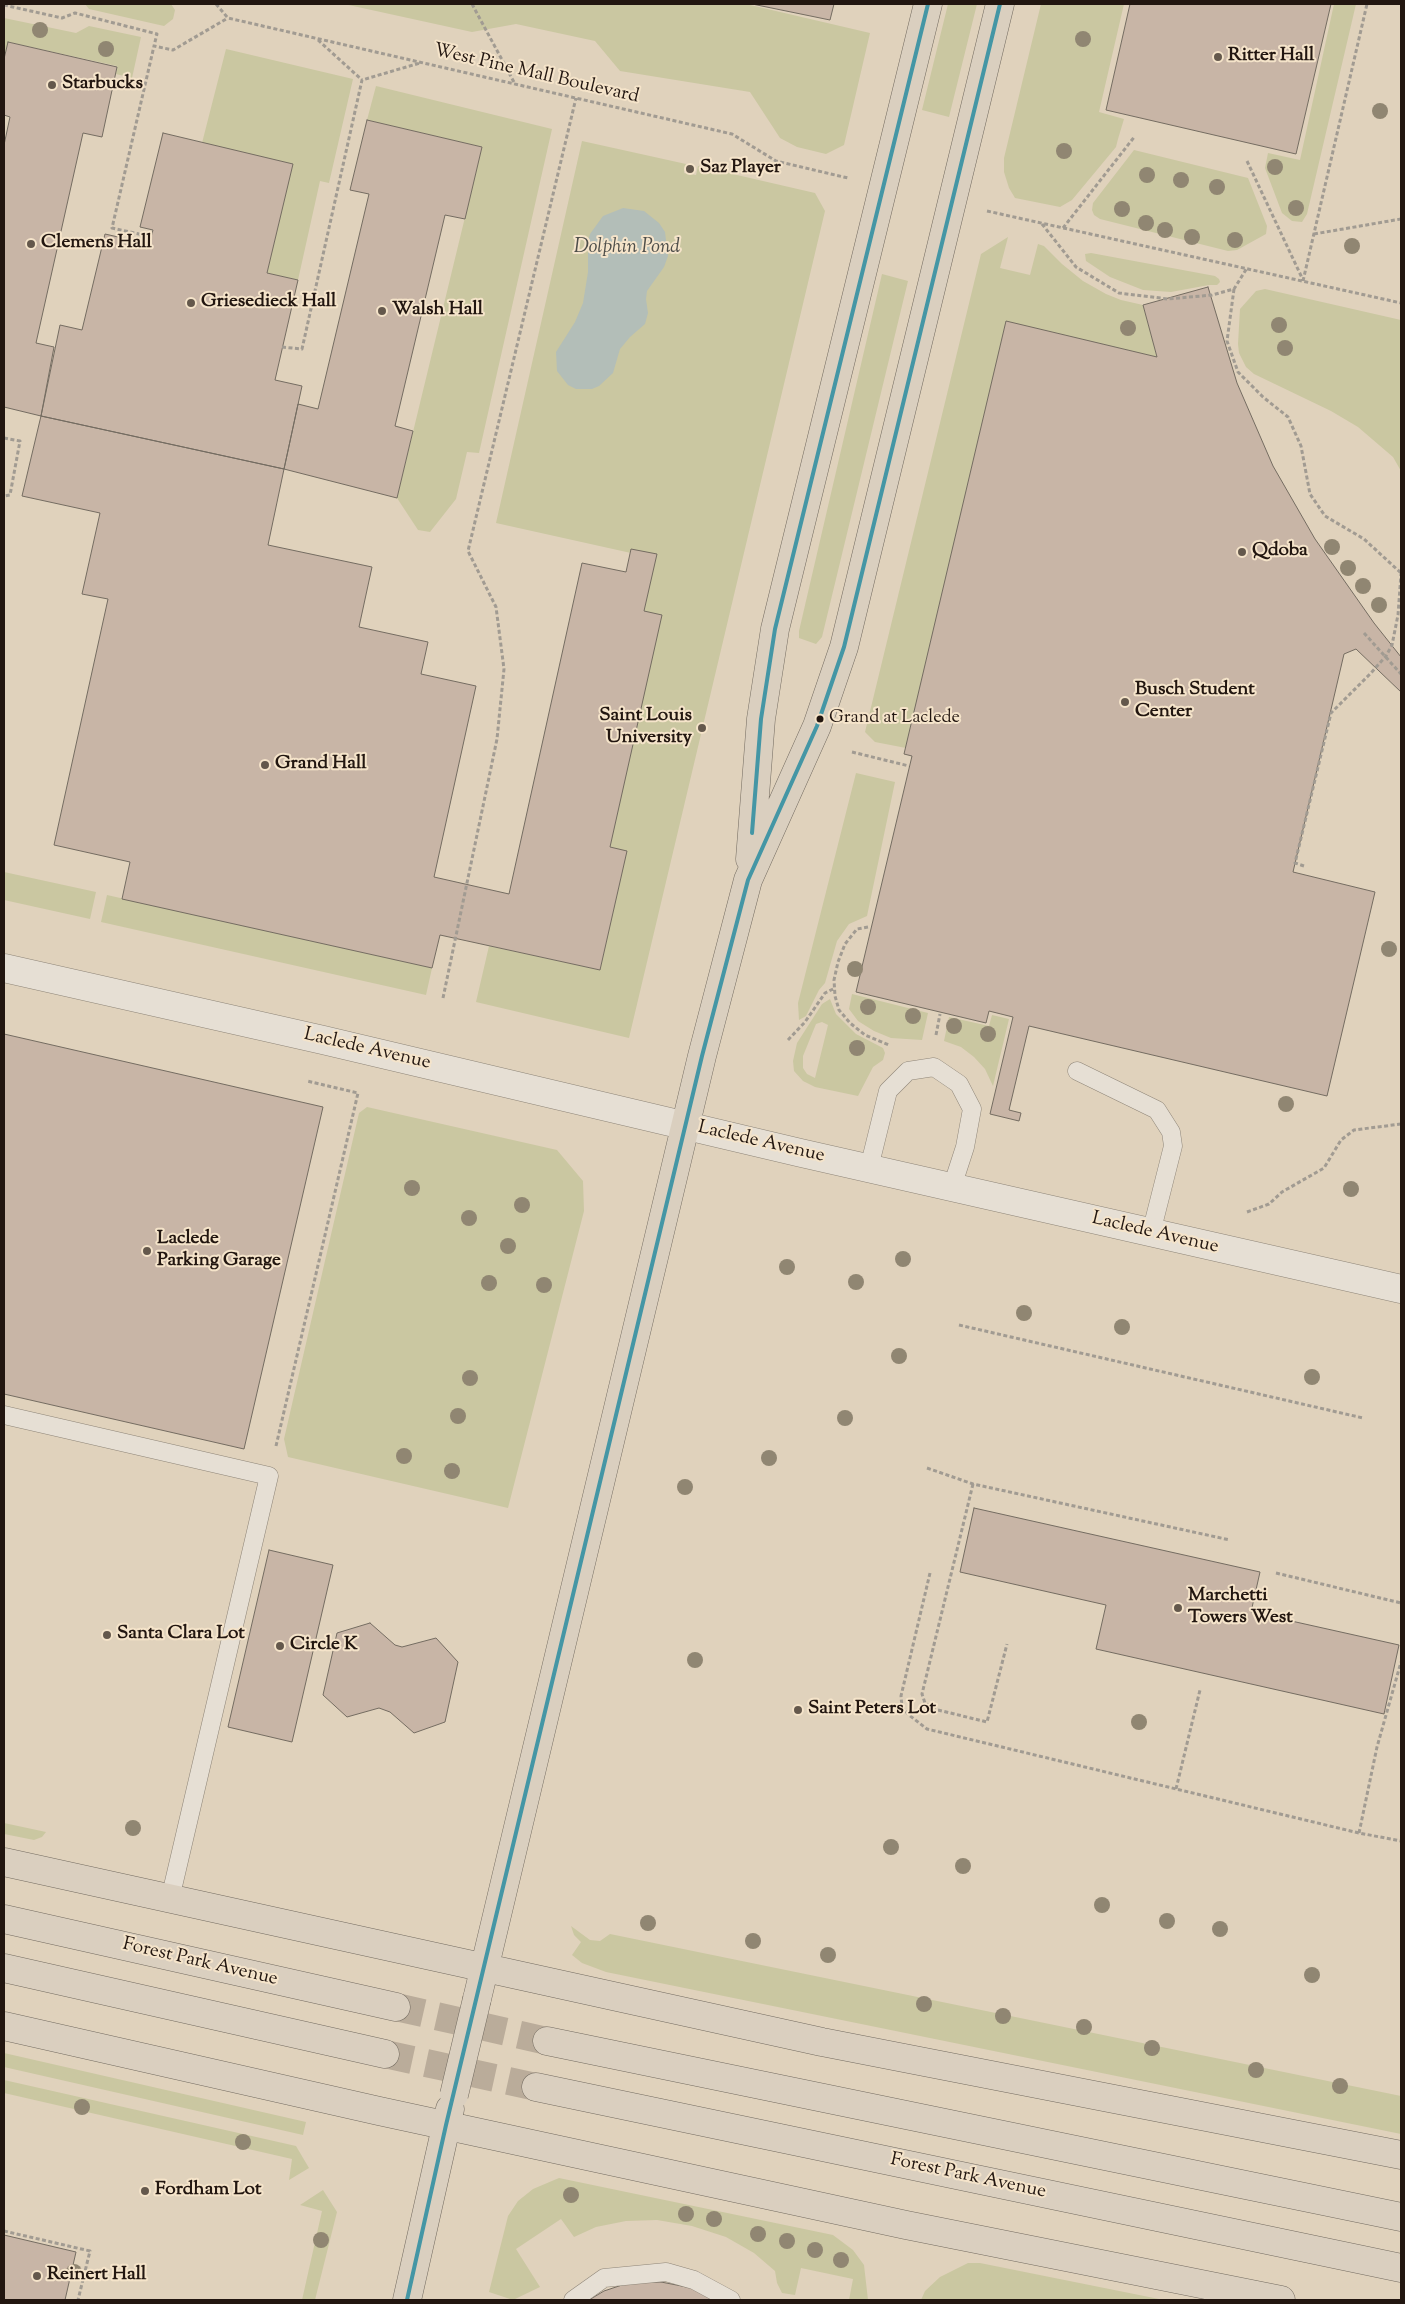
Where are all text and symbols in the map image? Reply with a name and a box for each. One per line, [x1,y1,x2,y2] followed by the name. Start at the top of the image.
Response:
[431,40,641,110] street label: West Pine Mall Boulevard
[1228,46,1314,68] place label: Ritter Hall
[1212,51,1224,63] marker: Ritter Hall
[62,74,143,96] place label: Starbucks
[46,79,58,91] marker: Starbucks
[700,158,781,180] place label: Saz Player
[684,163,696,175] marker: Saz Player
[41,233,152,255] place label: Clemens Hall
[574,237,680,261] water label: Dolphin Pond
[25,238,37,250] marker: Clemens Hall
[201,292,336,314] place label: Griesedieck Hall
[185,297,197,309] marker: Griesedieck Hall
[392,300,483,322] place label: Walsh Hall
[376,305,388,317] marker: Walsh Hall
[1252,541,1308,563] place label: Qdoba
[1236,546,1248,558] marker: Qdoba
[1135,680,1255,724] place label: Busch Student Center
[1119,696,1131,708] marker: Busch Student Center
[599,706,692,750] place label: Saint Louis University
[829,708,960,730] place label: Grand at Laclede
[815,714,825,724] marker: Grand at Laclede
[696,722,708,734] marker: Saint Louis University
[275,754,367,776] place label: Grand Hall
[259,759,271,771] marker: Grand Hall
[301,1024,433,1076] street label: Laclede Avenue
[695,1117,827,1169] street label: Laclede Avenue
[1089,1208,1221,1260] street label: Laclede Avenue
[157,1229,281,1273] place label: Laclede Parking Garage
[141,1245,153,1257] marker: Laclede Parking Garage
[1188,1586,1293,1630] place label: Marchetti Towers West
[1172,1602,1184,1614] marker: Marchetti Towers West
[117,1624,245,1646] place label: Santa Clara Lot
[101,1629,113,1641] marker: Santa Clara Lot
[290,1635,358,1657] place label: Circle K
[274,1640,286,1652] marker: Circle K
[808,1699,936,1721] place label: Saint Peters Lot
[792,1704,804,1716] marker: Saint Peters Lot
[120,1934,280,1992] street label: Forest Park Avenue
[888,2149,1048,2205] street label: Forest Park Avenue
[155,2180,261,2202] place label: Fordham Lot
[139,2185,151,2197] marker: Fordham Lot
[47,2265,146,2287] place label: Reinert Hall
[31,2270,43,2282] marker: Reinert Hall

